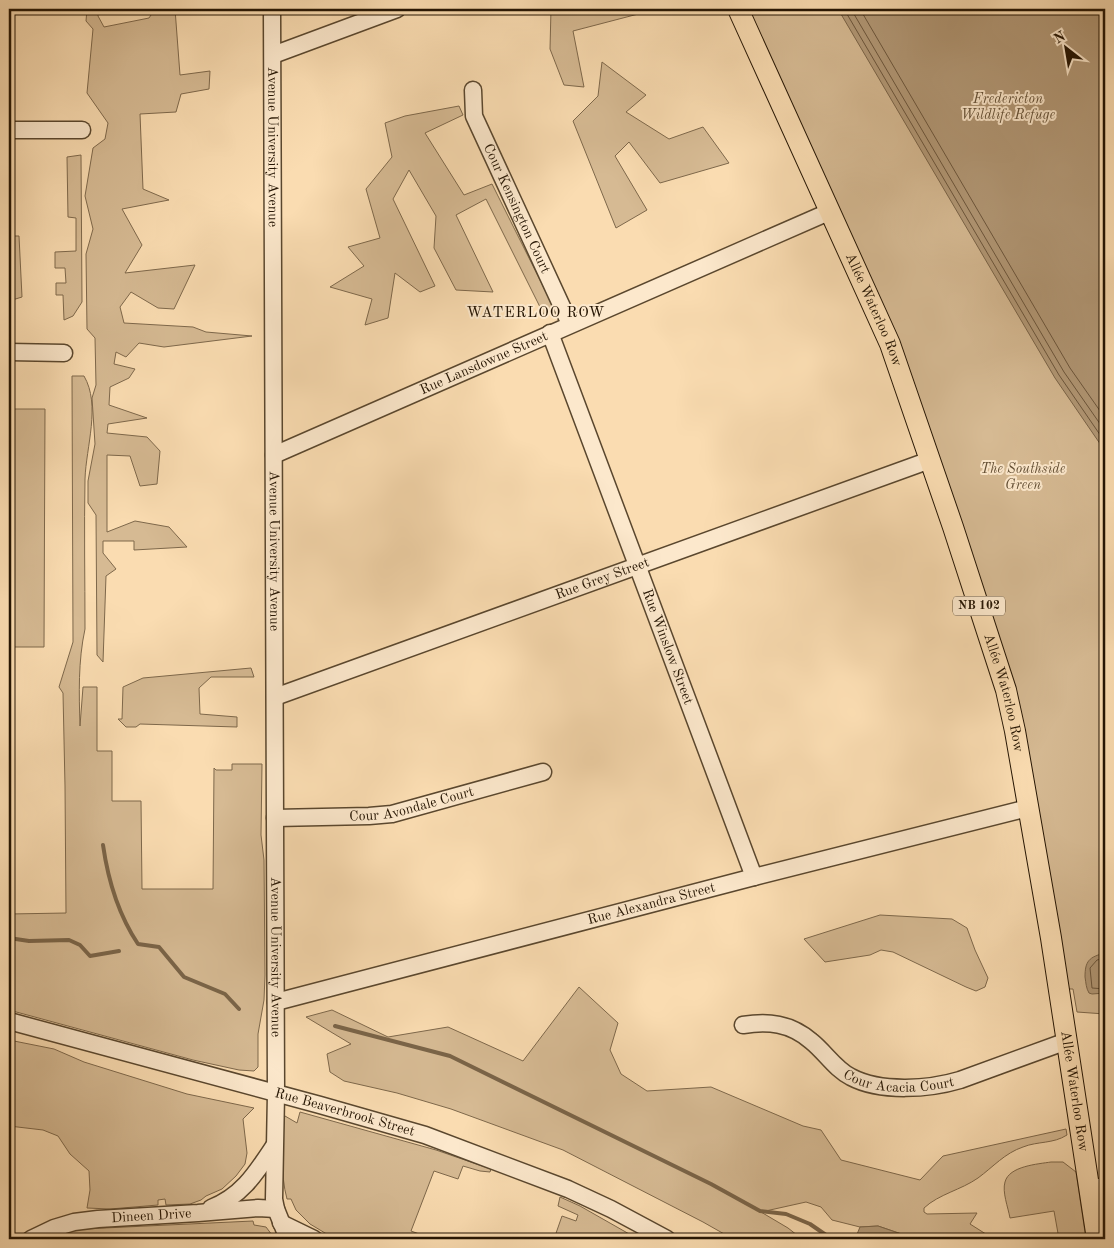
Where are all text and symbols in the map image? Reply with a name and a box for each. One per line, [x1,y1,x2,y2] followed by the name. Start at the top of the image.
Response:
[1042,22,1092,72] north arrow
[1052,29,1068,46] text: N
[265,67,280,227] street label: Avenue University Avenue
[961,92,1055,123] park label: Fredericton Wildlife Refuge
[481,142,553,276] street label: Cour Kensington Court
[843,251,904,368] street label: Allée Waterloo Row
[466,306,606,321] district label: WATERLOO ROW
[418,329,550,397] street label: Rue Lansdowne Street
[980,462,1066,492] park label: The Southside Green
[267,471,281,631] street label: Avenue University Avenue
[553,555,651,602] street label: Rue Grey Street
[640,587,696,706] street label: Rue Winslow Street
[953,596,1005,616] road number: NB 102
[981,632,1026,753] street label: Allée Waterloo Row
[349,785,475,823] street label: Cour Avondale Court
[268,877,283,1037] street label: Avenue University Avenue
[586,880,717,927] street label: Rue Alexandra Street
[1058,1030,1091,1153] street label: Allée Waterloo Row
[841,1067,956,1095] street label: Cour Acacia Court
[273,1086,416,1139] street label: Rue Beaverbrook Street
[111,1206,192,1225] street label: Dineen Drive

